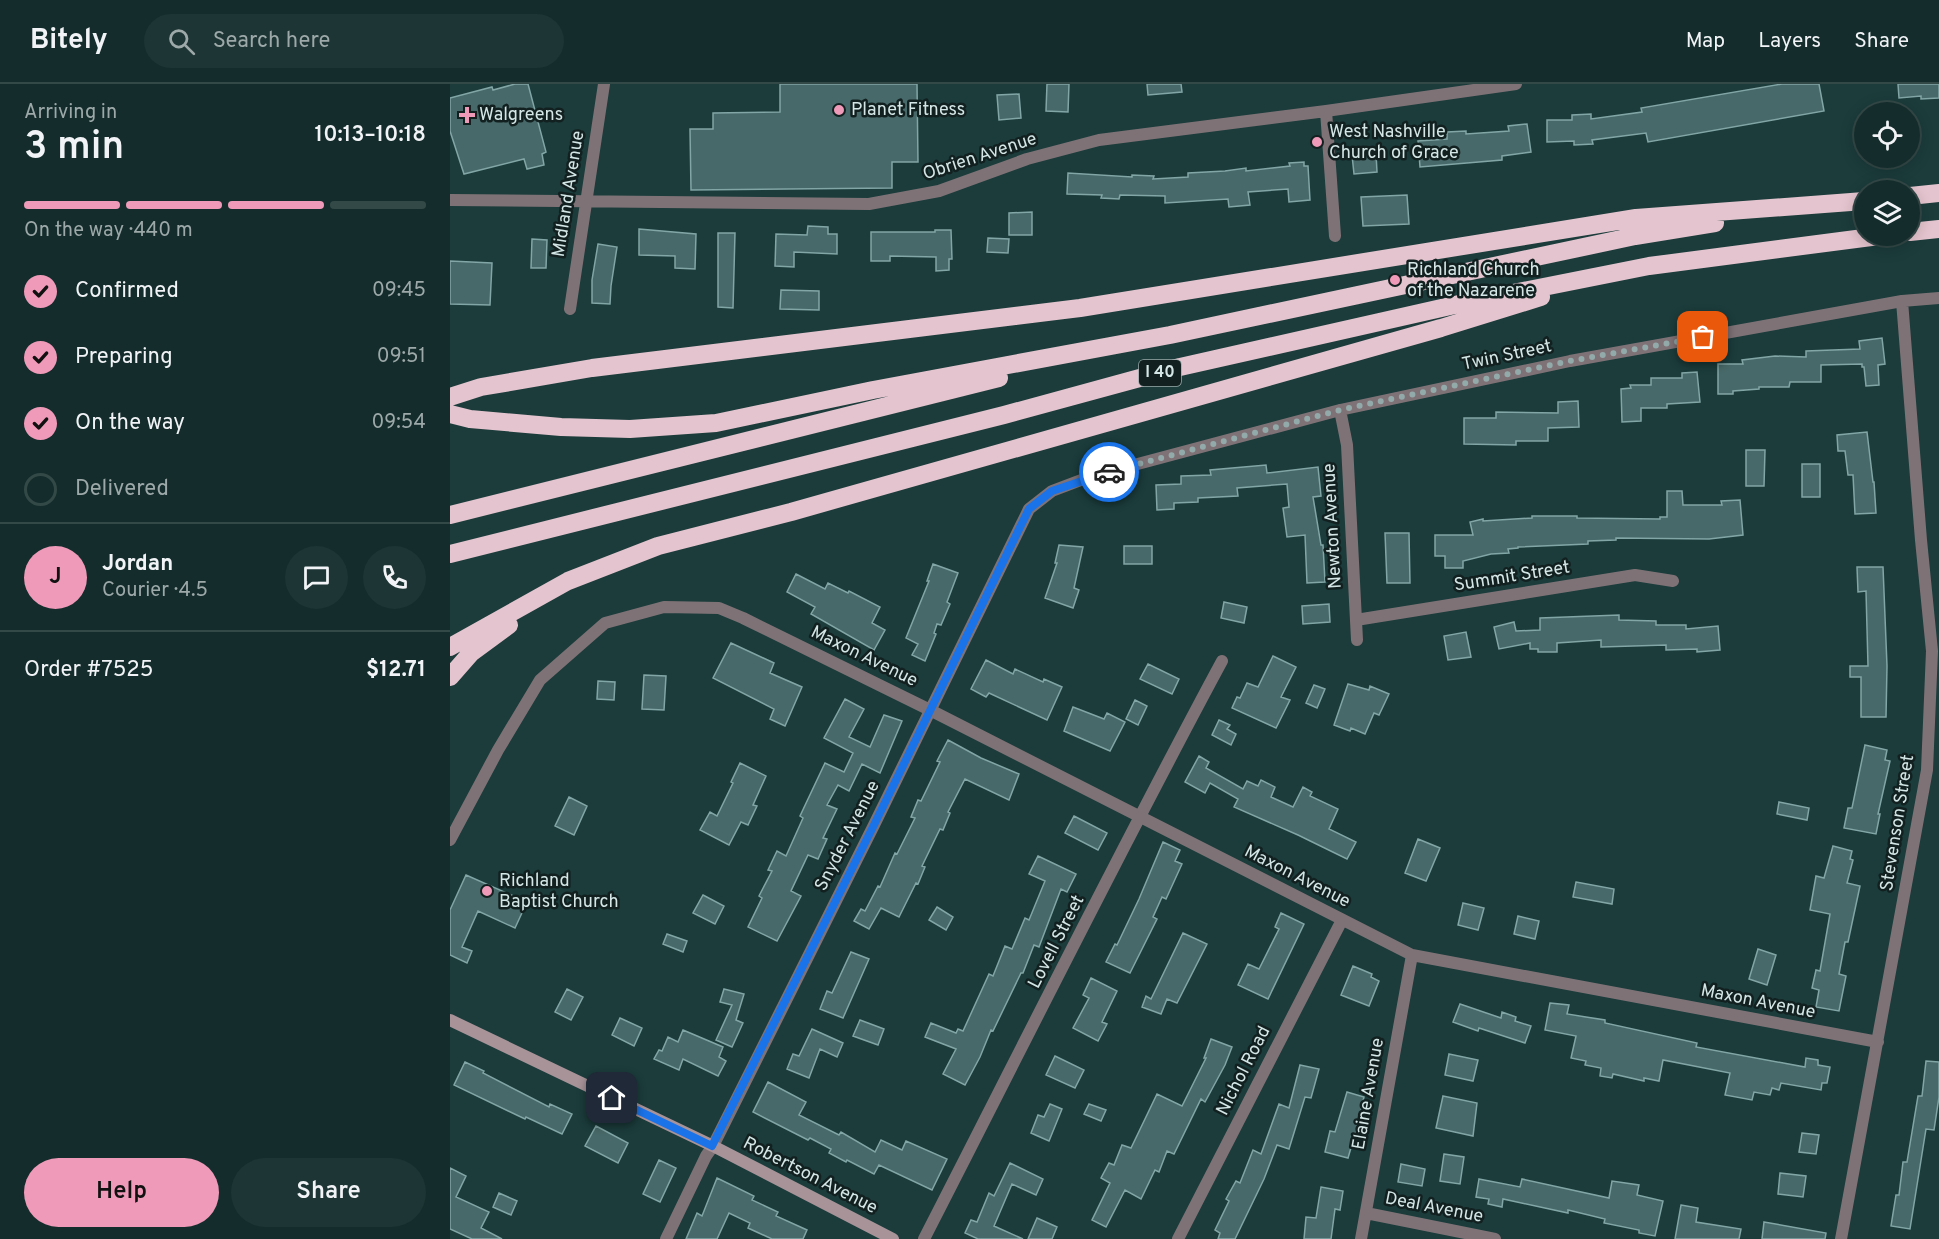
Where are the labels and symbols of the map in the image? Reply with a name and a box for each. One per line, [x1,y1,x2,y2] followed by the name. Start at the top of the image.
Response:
[851,99,965,122] place label: Planet Fitness
[832,103,846,117] marker: Planet Fitness
[479,104,563,127] place label: Walgreens
[460,108,474,122] marker: Walgreens
[1329,121,1459,165] place label: West Nashville Church of Grace
[920,128,1040,186] street label: Obrien Avenue
[548,129,590,259] street label: Midland Avenue
[1310,135,1324,149] marker: West Nashville Church of Grace
[1407,259,1540,303] place label: Richland Church of the Nazarene
[1388,273,1402,287] marker: Richland Church of the Nazarene
[1677,311,1728,362] pin
[1460,335,1554,377] street label: Twin Street
[1139,360,1181,386] road number: I 40
[1079,442,1139,502] courier
[1318,463,1348,589] street label: Newton Avenue
[1452,556,1572,598] street label: Summit Street
[807,621,921,693] street label: Maxon Avenue
[1876,753,1920,893] street label: Stevenson Street
[810,777,886,895] street label: Snyder Avenue
[1240,840,1354,914] street label: Maxon Avenue
[499,870,619,914] place label: Richland Baptist Church
[480,884,494,898] marker: Richland Baptist Church
[1024,891,1090,993] street label: Lovell Street
[1699,980,1817,1024] street label: Maxon Avenue
[1212,1022,1276,1120] street label: Nichol Road
[1348,1036,1390,1152] street label: Elaine Avenue
[586,1072,637,1123] pin
[739,1132,881,1220] street label: Robertson Avenue
[1383,1187,1485,1229] street label: Deal Avenue

